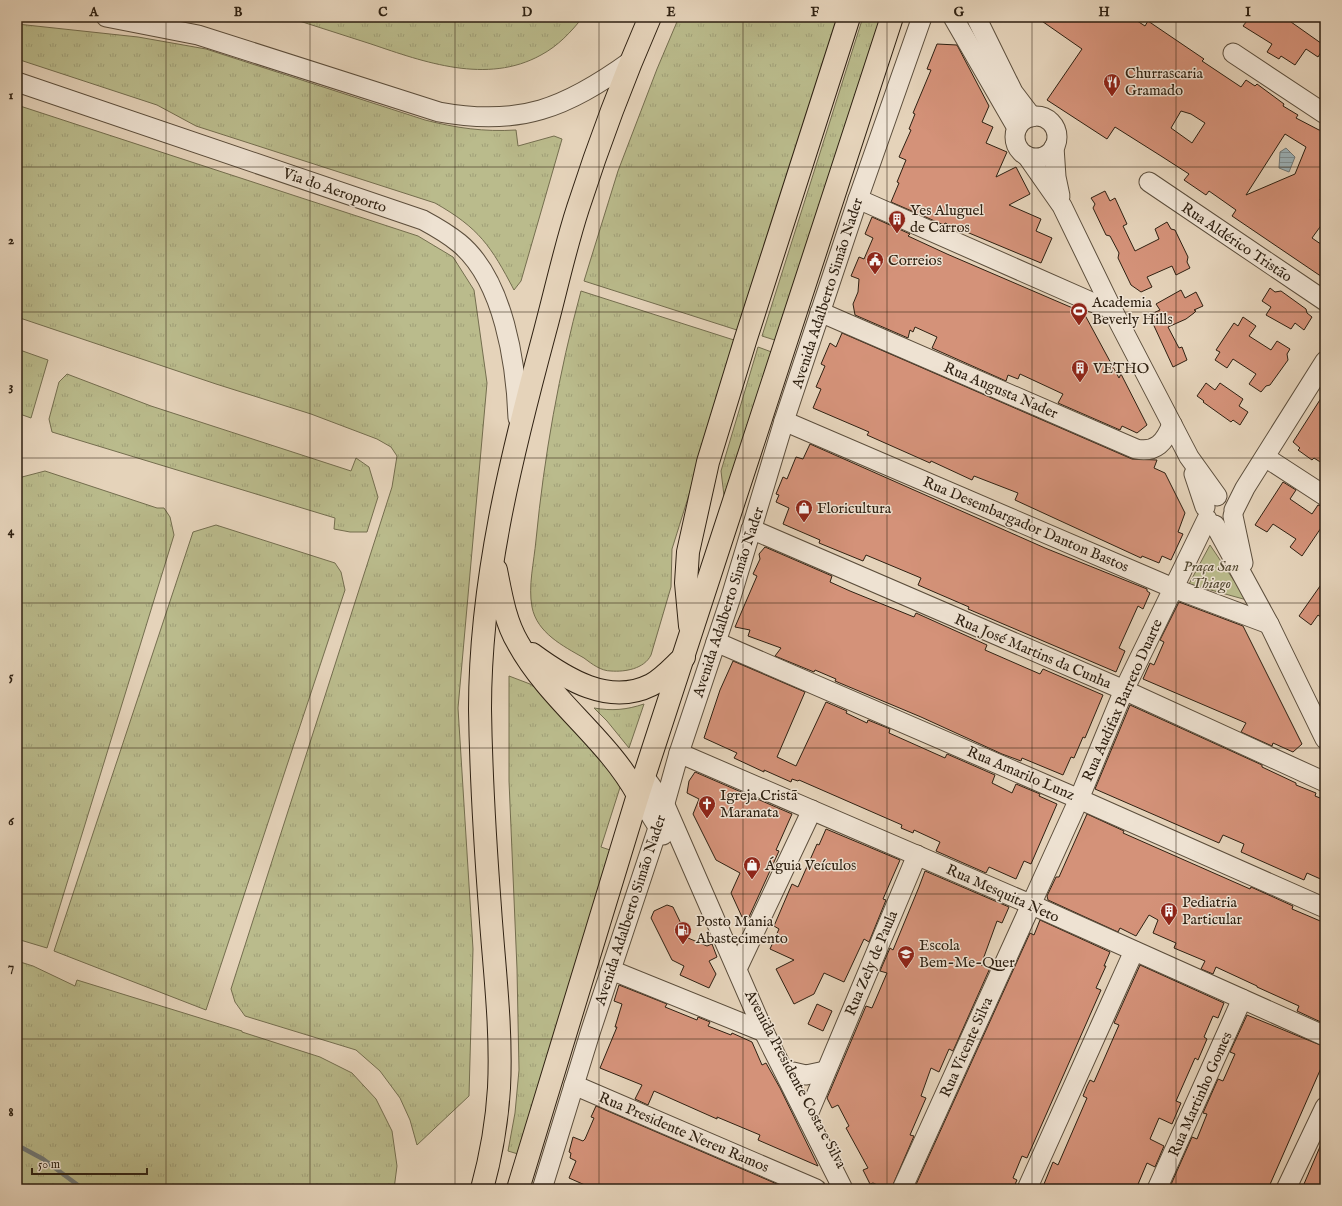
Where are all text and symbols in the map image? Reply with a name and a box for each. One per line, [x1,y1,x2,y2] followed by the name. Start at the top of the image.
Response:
[89,4,100,21] text: A
[234,4,243,21] text: B
[378,4,388,21] text: C
[522,4,533,21] text: D
[666,4,676,21] text: E
[811,4,820,21] text: F
[954,4,965,21] text: G
[1098,4,1110,21] text: H
[1245,4,1251,21] text: I
[1125,64,1204,100] place label: Churrascaria Gramado
[1102,72,1122,97] restaurant icon: Churrascaria Gramado
[9,87,14,104] text: 1
[280,164,389,217] street label: Via do Aeroporto
[787,195,867,392] street label: Avenida Adalberto Simão Nader
[1178,198,1296,286] street label: Rua Aldérico Tristão
[910,201,985,237] place label: Yes Aluguel de Carros
[887,209,907,234] building icon: Yes Aluguel de Carros
[8,232,14,249] text: 2
[865,250,885,275] public building icon: Correios
[888,251,942,270] place label: Correios
[1091,293,1173,329] place label: Academia Beverly Hills
[1069,301,1089,326] sports icon: Academia Beverly Hills
[941,358,1061,423] street label: Rua Augusta Nader
[1070,358,1090,383] building icon: VETHO
[1092,359,1149,378] place label: VETHO
[9,378,14,395] text: 3
[920,472,1132,577] street label: Rua Desembargador Danton Bastos
[794,498,814,523] shop icon: Floricultura
[817,499,892,518] place label: Floricultura
[688,504,768,701] street label: Avenida Adalberto Simão Nader
[8,523,15,540] text: 4
[1183,557,1239,594] park label: Praça San Thiago
[951,610,1115,693] street label: Rua José Martins da Cunha
[1078,616,1167,784] street label: Rua Audifax Barreto Duarte
[9,668,14,685] text: 5
[964,742,1078,805] street label: Rua Amarilo Lunz
[720,786,798,822] place label: Igreja Cristã Maranata
[697,794,717,819] church icon: Igreja Cristã Maranata
[590,812,670,1009] street label: Avenida Adalberto Simão Nader
[8,813,14,830] text: 6
[742,855,762,880] shop icon: Águia Veículos
[764,856,856,875] place label: Águia Veículos
[943,860,1062,927] street label: Rua Mesquita Neto
[1182,893,1242,929] place label: Pediatria Particular
[1159,901,1179,926] building icon: Pediatria Particular
[841,907,902,1019] street label: Rua Zely de Paula
[695,912,788,948] place label: Posto Mania Abastecimento
[673,920,693,945] fuel station icon: Posto Mania Abastecimento
[919,936,1015,972] place label: Escola Bem-Me-Quer
[896,944,916,969] school or university icon: Escola Bem-Me-Quer
[8,959,14,976] text: 7
[740,986,851,1172] street label: Avenida Presidente Costa e Silva
[936,994,997,1100] street label: Rua Vicente Silva
[1164,1029,1237,1160] street label: Rua Martinho Gomes
[596,1088,772,1177] street label: Rua Presidente Nereu Ramos
[8,1104,14,1121] text: 8
[32,1150,147,1176] scale bar
[38,1157,60,1172] text: 50 m

